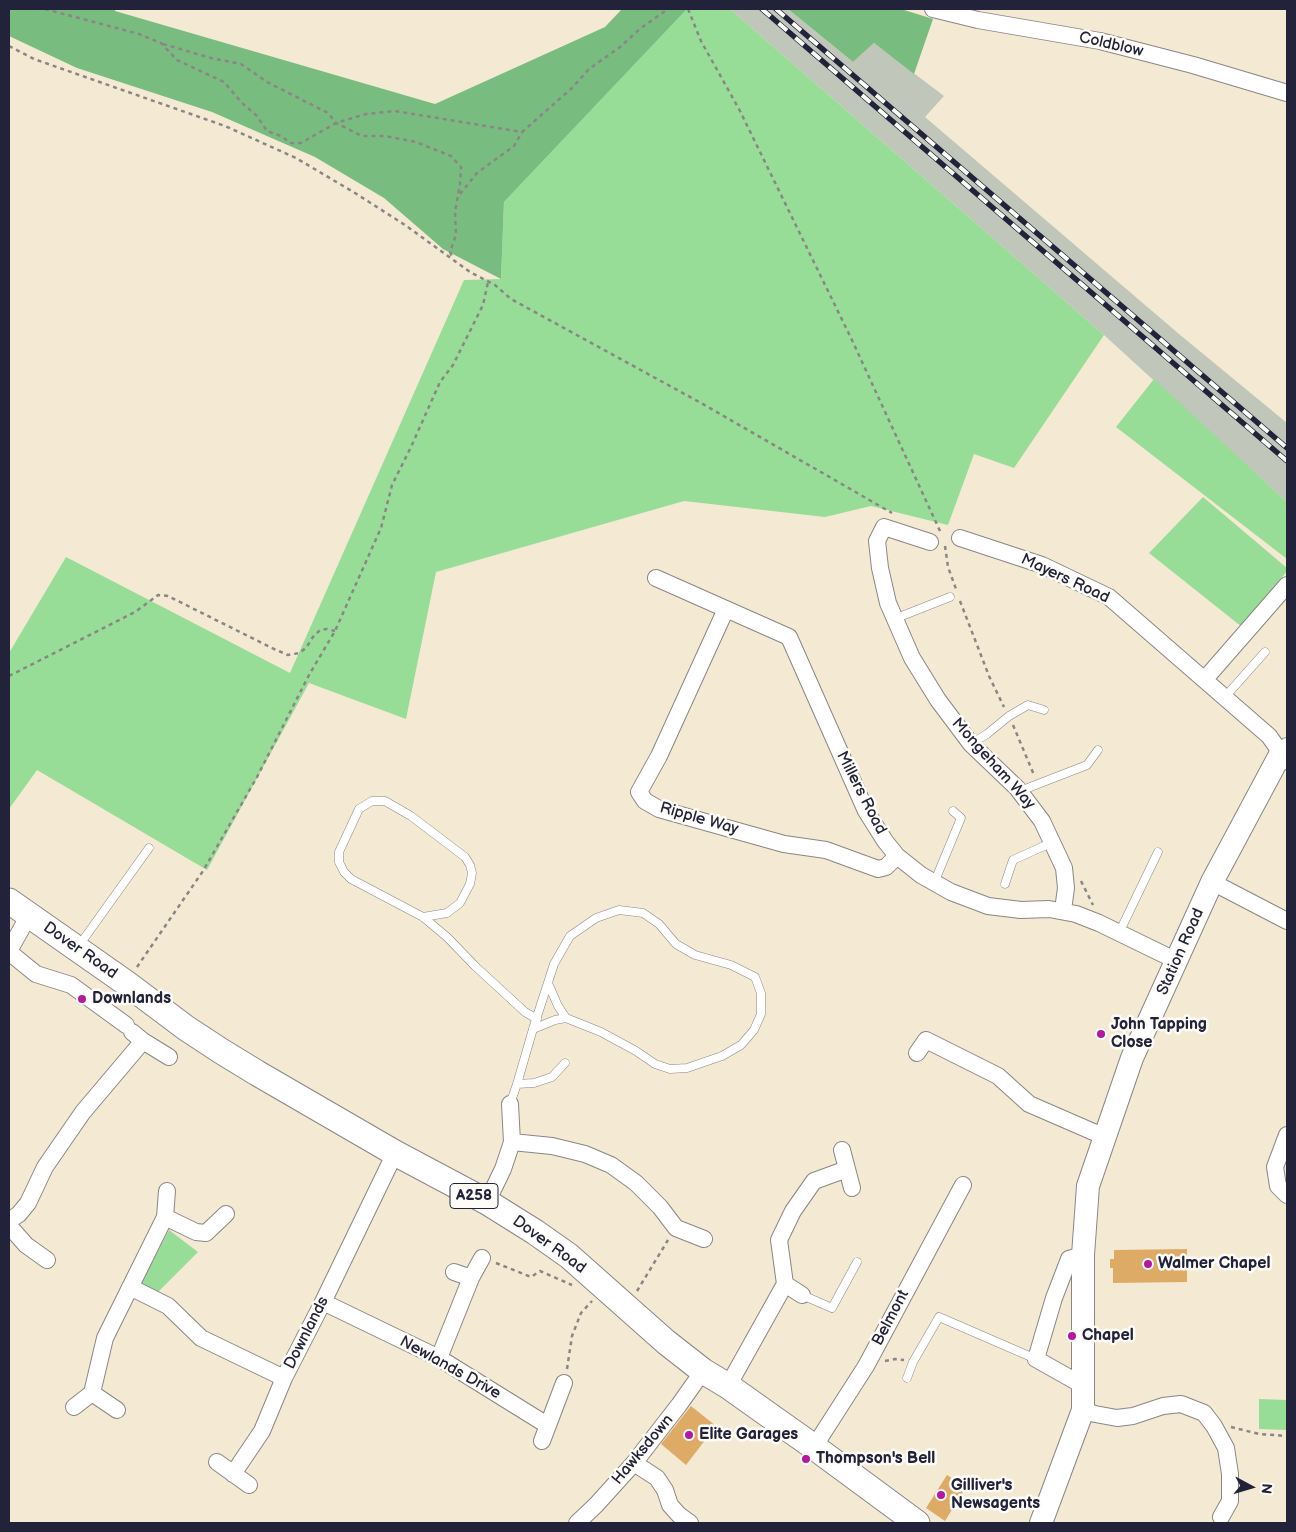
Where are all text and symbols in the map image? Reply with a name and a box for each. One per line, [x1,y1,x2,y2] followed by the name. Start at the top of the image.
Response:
[1077,28,1145,62] street label: Coldblow
[1018,550,1112,608] street label: Mayers Road
[947,714,1039,814] street label: Mongeham Way
[832,748,890,838] street label: Millers Road
[657,799,741,839] street label: Ripple Way
[1153,906,1209,998] street label: Station Road
[39,918,121,984] street label: Dover Road
[92,989,171,1009] place label: Downlands
[76,993,88,1005] marker: Downlands
[1111,1015,1207,1053] place label: John Tapping Close
[1095,1028,1107,1040] marker: John Tapping Close
[450,1184,498,1208] road number: A258
[508,1212,590,1278] street label: Dover Road
[1158,1254,1270,1274] place label: Walmer Chapel
[1142,1258,1154,1270] marker: Walmer Chapel
[868,1287,914,1349] street label: Belmont
[281,1294,333,1372] street label: Downlands
[1082,1326,1134,1346] place label: Chapel
[1066,1330,1078,1342] marker: Chapel
[396,1332,504,1404] street label: Newlands Drive
[608,1411,678,1489] street label: Hawksdown
[699,1425,798,1445] place label: Elite Garages
[683,1429,695,1441] marker: Elite Garages
[816,1449,935,1469] place label: Thompson's Bell
[800,1453,812,1465] marker: Thompson's Bell
[1226,1462,1276,1512] north arrow
[951,1476,1040,1514] place label: Gilliver's Newsagents
[1257,1482,1275,1495] text: N
[935,1489,947,1501] marker: Gilliver's Newsagents

